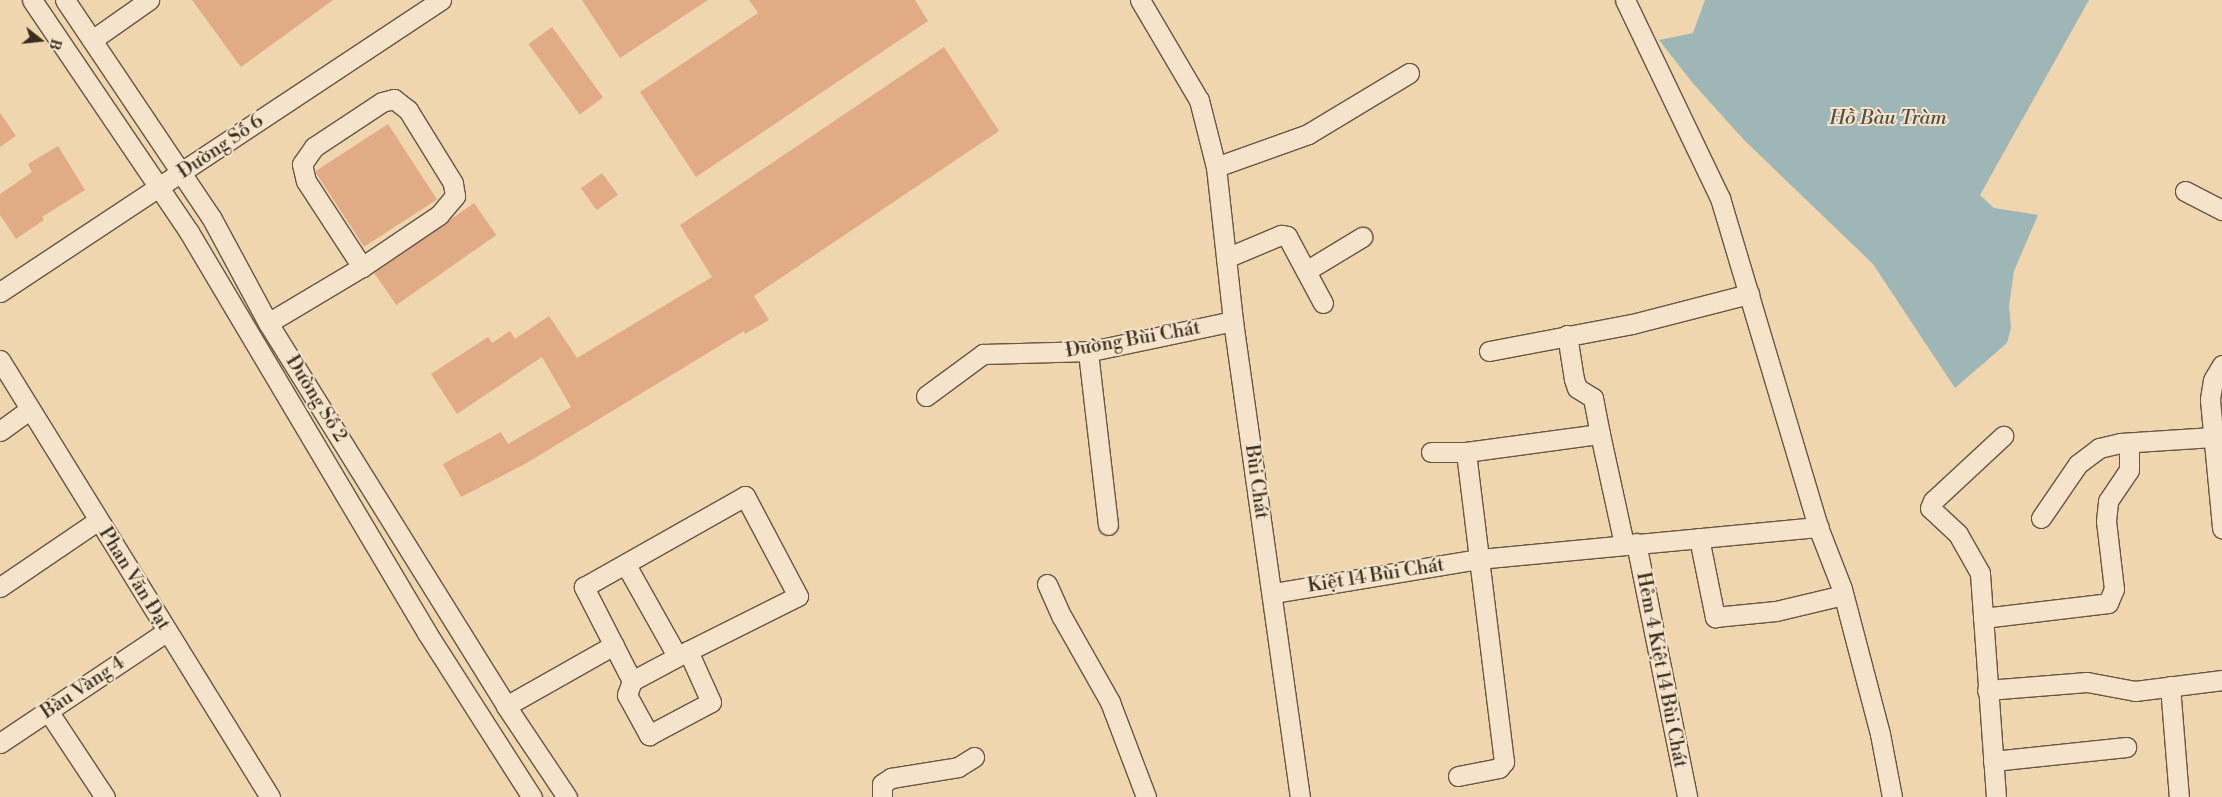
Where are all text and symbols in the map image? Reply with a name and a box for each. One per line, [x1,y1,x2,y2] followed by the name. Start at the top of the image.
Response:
[15,15,65,65] north arrow
[44,37,65,52] text: B
[1829,106,1947,130] water label: Hồ Bàu Tràm
[174,110,268,184] street label: Đường Số 6
[1064,317,1202,363] street label: Đường Bùi Chát
[280,352,352,446] street label: Đường Số 2
[1239,443,1273,521] street label: Bùi Chát
[93,523,175,635] street label: Phan Văn Đạt
[1306,554,1446,598] street label: Kiệt 14 Bùi Chát
[1631,570,1691,770] street label: Hẻm 4 Kiệt 14 Bùi Chát
[37,652,129,724] street label: Bàu Vàng 4

